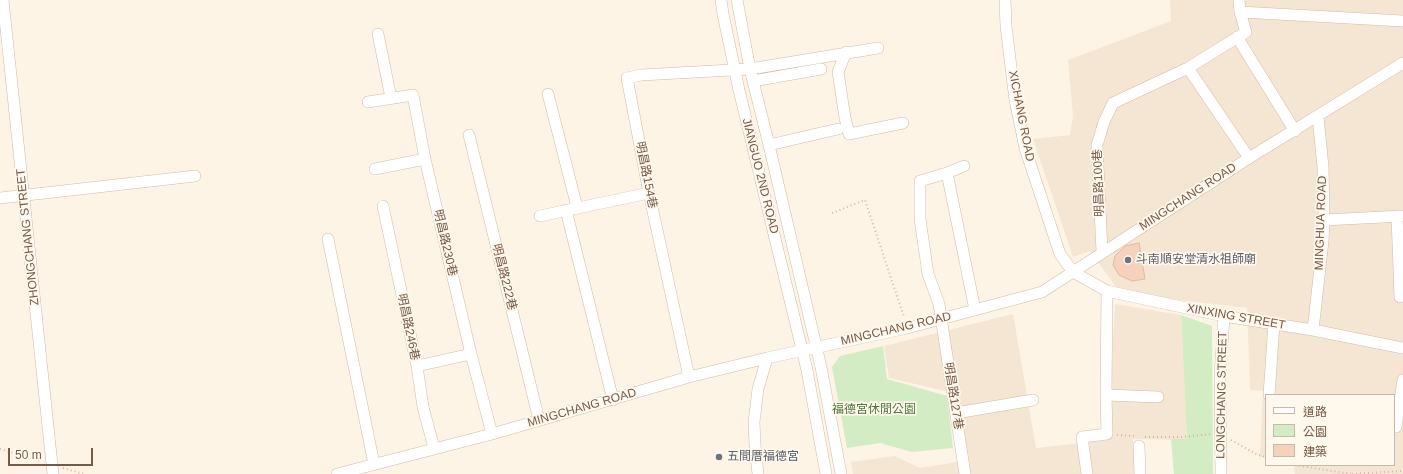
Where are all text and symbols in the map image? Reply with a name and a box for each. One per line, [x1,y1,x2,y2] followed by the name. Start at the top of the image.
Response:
[1005,69,1037,163] street label: XICHANG ROAD
[739,117,781,235] street label: JIANGUO 2ND ROAD
[632,140,660,210] street label: 明昌路154巷
[1091,149,1107,217] street label: 明昌路100巷
[1137,160,1239,234] street label: MINGCHANG ROAD
[14,168,42,306] street label: ZHONGCHANG STREET
[1312,175,1330,271] street label: MINGHUA ROAD
[430,208,460,278] street label: 明昌路230巷
[489,242,519,312] street label: 明昌路222巷
[1136,253,1256,267] place label: 斗南順安堂清水祖師廟
[1123,255,1133,265] marker: 斗南順安堂清水祖師廟
[394,292,422,362] street label: 明昌路246巷
[1186,301,1286,333] street label: XINXING STREET
[839,309,953,349] street label: MINGCHANG ROAD
[1214,331,1230,459] street label: LONGCHANG STREET
[941,361,965,431] street label: 明昌路127巷
[526,386,638,430] street label: MINGCHANG ROAD
[1265,394,1395,466] legend
[832,403,916,417] park label: 福德宮休閒公園
[1303,405,1327,419] text: 道路
[1303,425,1327,439] text: 公園
[10,440,95,466] scale bar
[1303,445,1327,459] text: 建築
[15,448,42,462] text: 50 m
[727,450,799,464] place label: 五間厝福德宮
[714,452,724,462] marker: 五間厝福德宮

